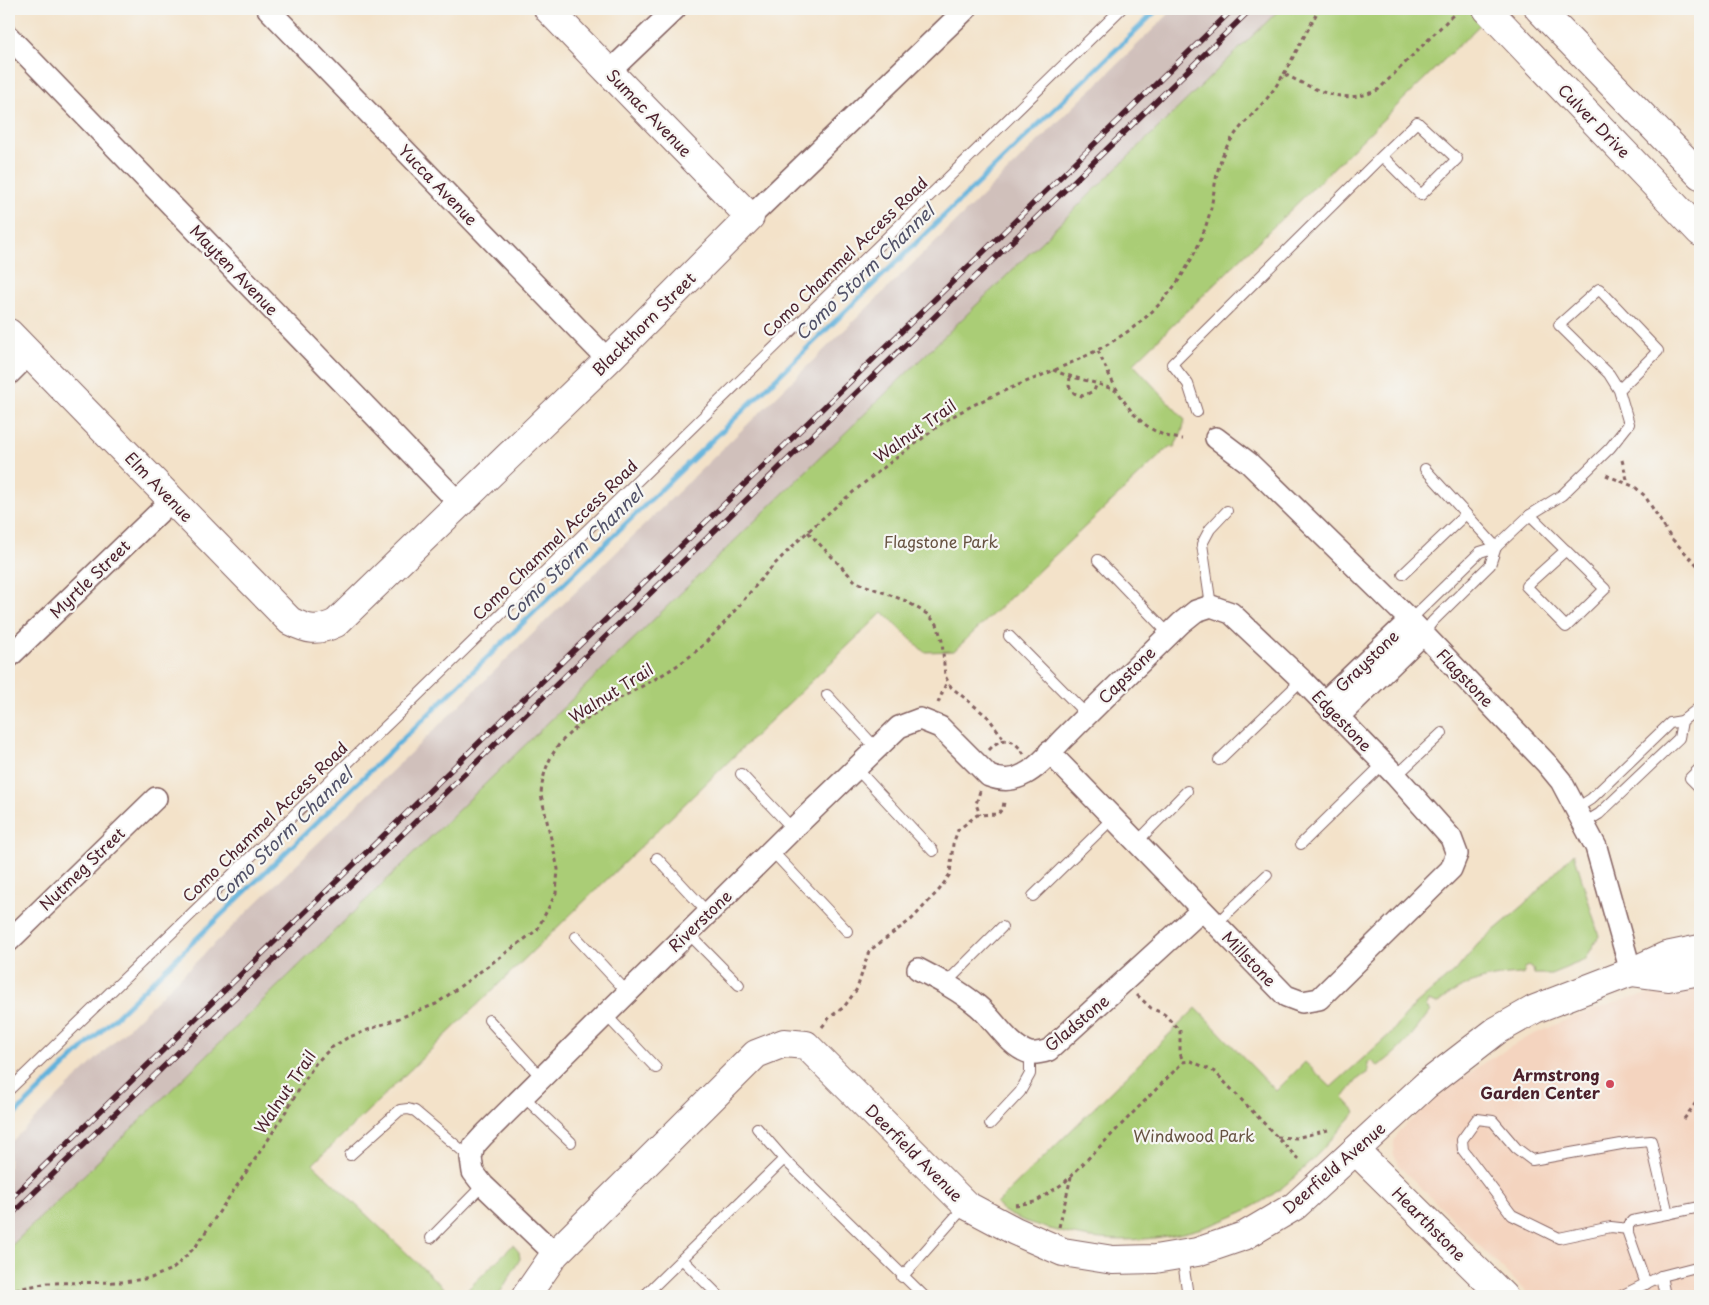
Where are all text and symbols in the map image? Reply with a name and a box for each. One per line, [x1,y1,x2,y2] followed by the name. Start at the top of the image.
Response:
[601,63,698,162] street label: Sumac Avenue
[1553,78,1636,163] street label: Culver Drive
[394,138,484,230] street label: Yucca Avenue
[756,170,933,342] street label: Como Chammel Access Road
[788,196,942,346] water label: Como Storm Channel
[185,218,285,320] street label: Mayten Avenue
[586,266,701,381] street label: Blackthorn Street
[868,393,961,468] street label: Walnut Trail
[120,446,200,527] street label: Elm Avenue
[466,453,643,625] street label: Como Chammel Access Road
[497,478,651,628] water label: Como Storm Channel
[884,529,998,553] park label: Flagstone Park
[44,533,135,623] street label: Myrtle Street
[1329,624,1404,697] street label: Graystone
[1092,640,1160,708] street label: Capstone
[1432,643,1500,712] street label: Flagstone
[563,656,658,728] street label: Walnut Trail
[1307,684,1378,756] street label: Edgestone
[176,735,353,907] street label: Como Chammel Access Road
[206,759,360,909] water label: Como Storm Channel
[33,821,129,915] street label: Nutmeg Street
[662,884,737,957] street label: Riverstone
[1217,925,1282,992] street label: Millstone
[1039,988,1114,1056] street label: Gladstone
[247,1045,321,1138] street label: Walnut Trail
[1480,1062,1601,1104] place label: Armstrong Garden Center
[1604,1078,1616,1090] marker: Armstrong Garden Center
[861,1098,969,1207] street label: Deerfield Avenue
[1277,1116,1390,1219] street label: Deerfield Avenue
[1133,1123,1255,1147] park label: Windwood Park
[1387,1181,1472,1266] street label: Hearthstone

